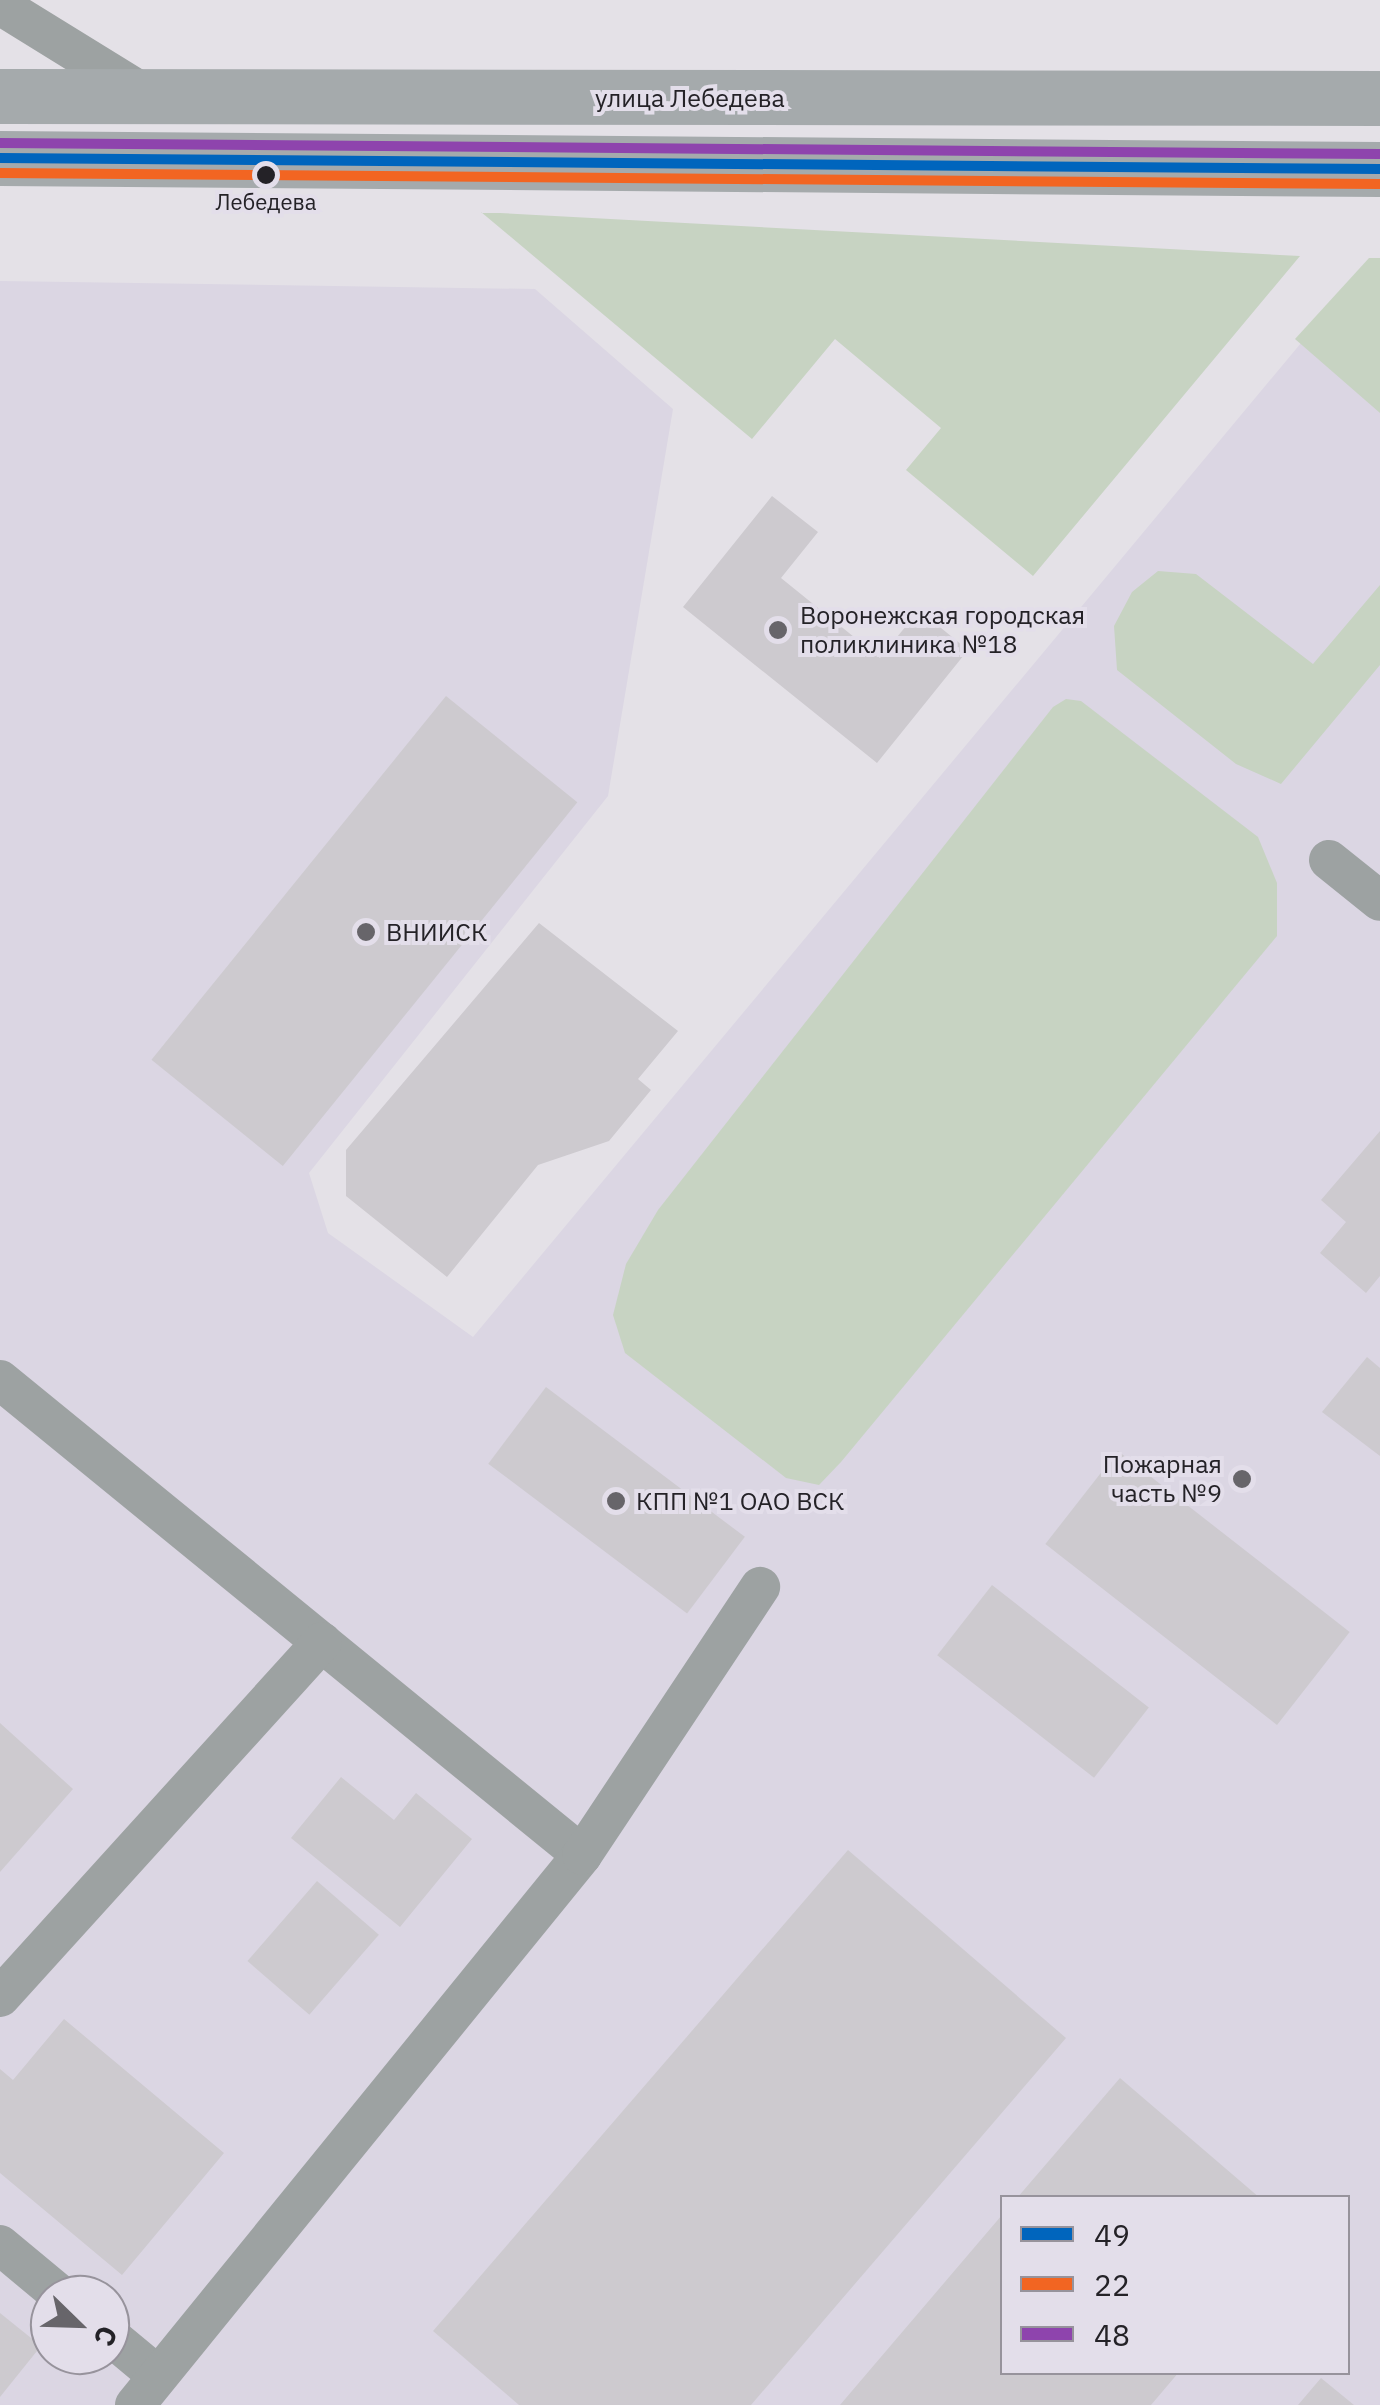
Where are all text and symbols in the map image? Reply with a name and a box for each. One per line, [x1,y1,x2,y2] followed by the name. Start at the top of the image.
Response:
[595,83,785,113] street label: улица Лебедева
[256,165,276,185] marker: Лебедева
[216,189,316,215] place label: Лебедева
[800,601,1085,660] place label: Воронежская городская поликлиника №18
[765,617,791,643] marker: Воронежская городская поликлиника №18
[386,917,487,947] place label: ВНИИСК
[355,921,377,943] marker: ВНИИСК
[1103,1450,1222,1509] place label: Пожарная часть №9
[1231,1468,1253,1490] marker: Пожарная часть №9
[636,1486,845,1516] place label: КПП №1 ОАО ВСК
[605,1490,627,1512] marker: КПП №1 ОАО ВСК
[1000,2195,1350,2375] legend
[1094,2215,1130,2254] text: 49
[1094,2265,1130,2304] text: 22
[30,2275,130,2375] north arrow
[1094,2315,1130,2354] text: 48
[86,2321,127,2352] text: С

